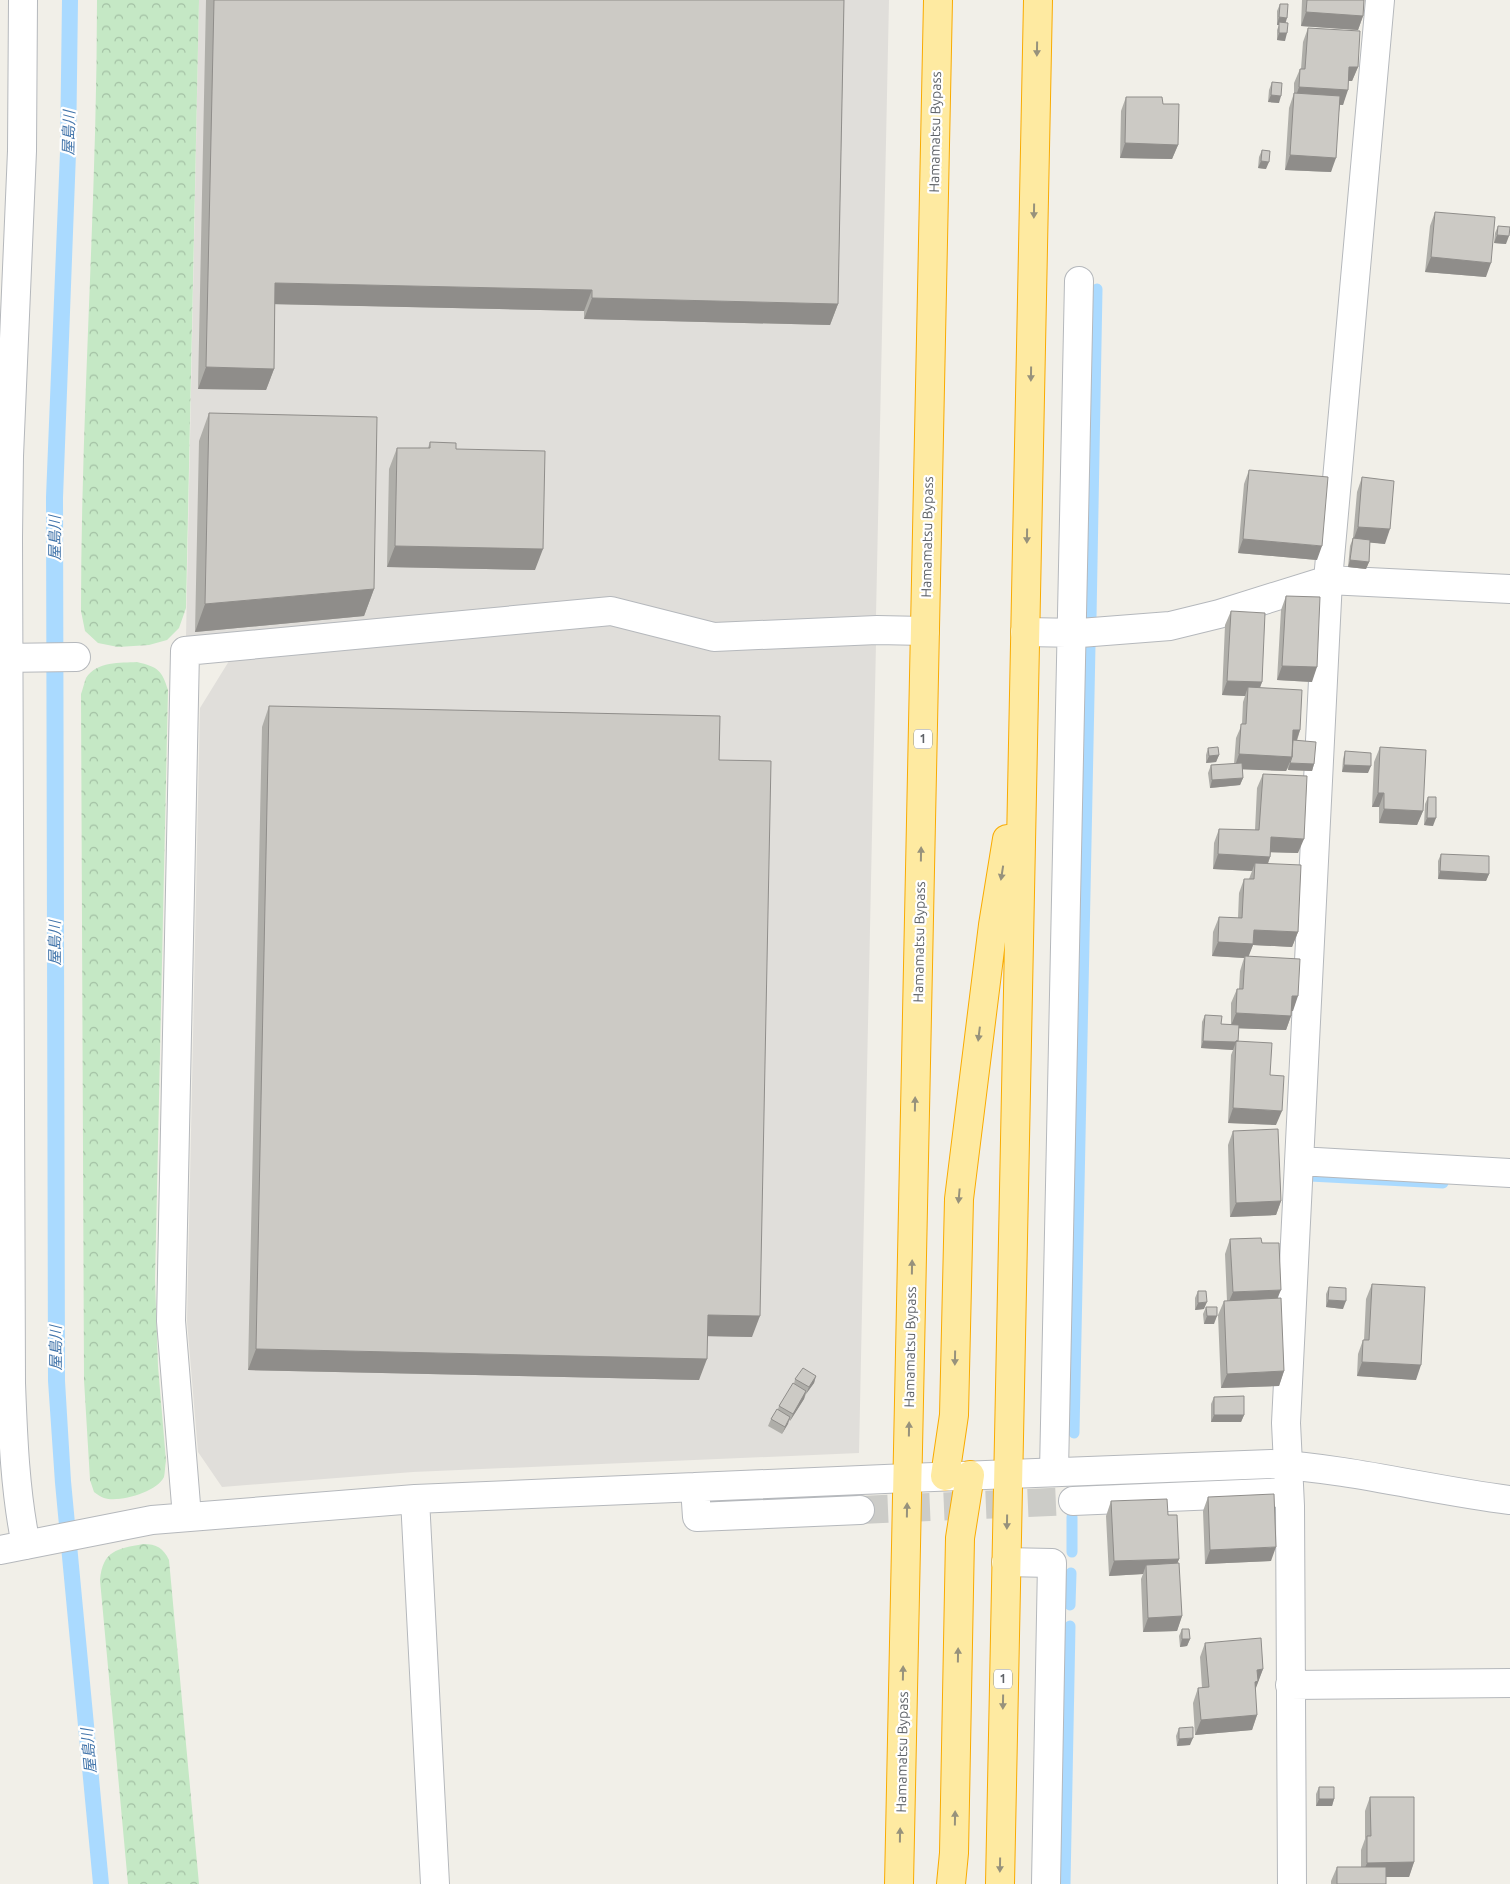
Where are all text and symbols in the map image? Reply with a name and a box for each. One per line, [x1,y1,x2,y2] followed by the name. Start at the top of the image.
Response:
[1033,41,1041,57] one-way arrow
[926,71,944,193] street label: Hamamatsu Bypass
[60,108,77,156] water label: 屋島川
[1030,203,1038,219] one-way arrow
[1026,366,1034,382] one-way arrow
[918,476,936,598] street label: Hamamatsu Bypass
[46,514,63,561] water label: 屋島川
[1023,528,1031,544] one-way arrow
[914,730,932,749] road number: 1
[917,846,925,862] one-way arrow
[997,866,1005,882] one-way arrow
[910,881,928,1003] street label: Hamamatsu Bypass
[46,919,63,966] water label: 屋島川
[975,1027,983,1043] one-way arrow
[912,1096,920,1112] one-way arrow
[955,1188,963,1204] one-way arrow
[908,1258,916,1274] one-way arrow
[901,1286,919,1408] street label: Hamamatsu Bypass
[47,1324,64,1371] water label: 屋島川
[951,1350,959,1366] one-way arrow
[905,1421,913,1437] one-way arrow
[903,1502,911,1518] one-way arrow
[1003,1515,1011,1531] one-way arrow
[954,1647,962,1663] one-way arrow
[900,1665,908,1681] one-way arrow
[994,1670,1012,1688] road number: 1
[893,1691,911,1813] street label: Hamamatsu Bypass
[999,1694,1007,1710] one-way arrow
[78,1726,99,1774] water label: 屋島川
[951,1810,959,1826] one-way arrow
[896,1827,904,1843] one-way arrow
[996,1857,1004,1873] one-way arrow

